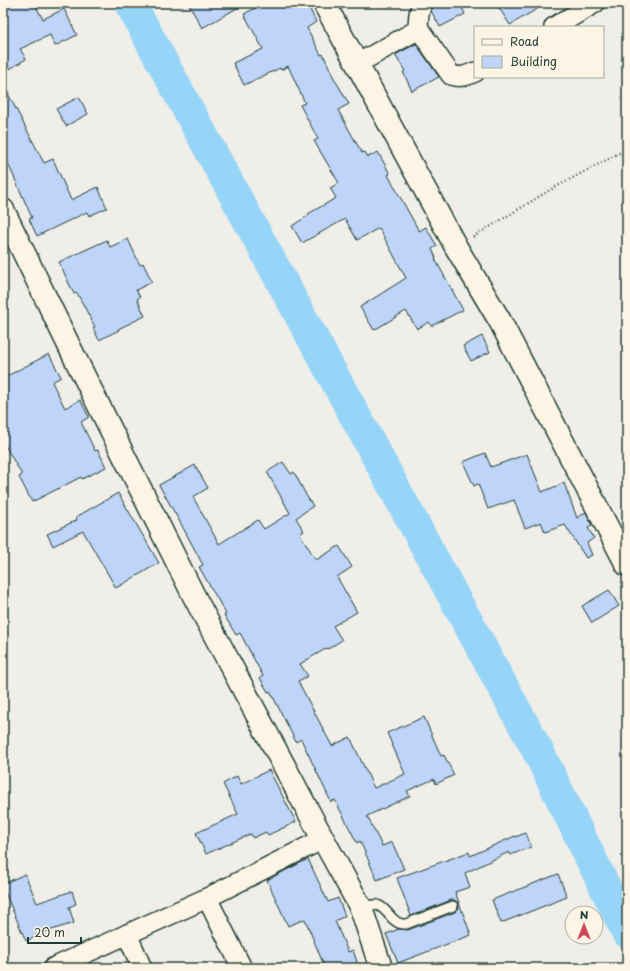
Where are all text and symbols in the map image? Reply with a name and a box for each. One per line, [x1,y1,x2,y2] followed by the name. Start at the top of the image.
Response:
[474,26,604,78] legend
[510,32,539,50] text: Road
[510,52,557,70] text: Building
[564,905,604,945] north arrow
[580,906,589,923] text: N
[28,919,81,945] scale bar
[34,923,65,941] text: 20 m

